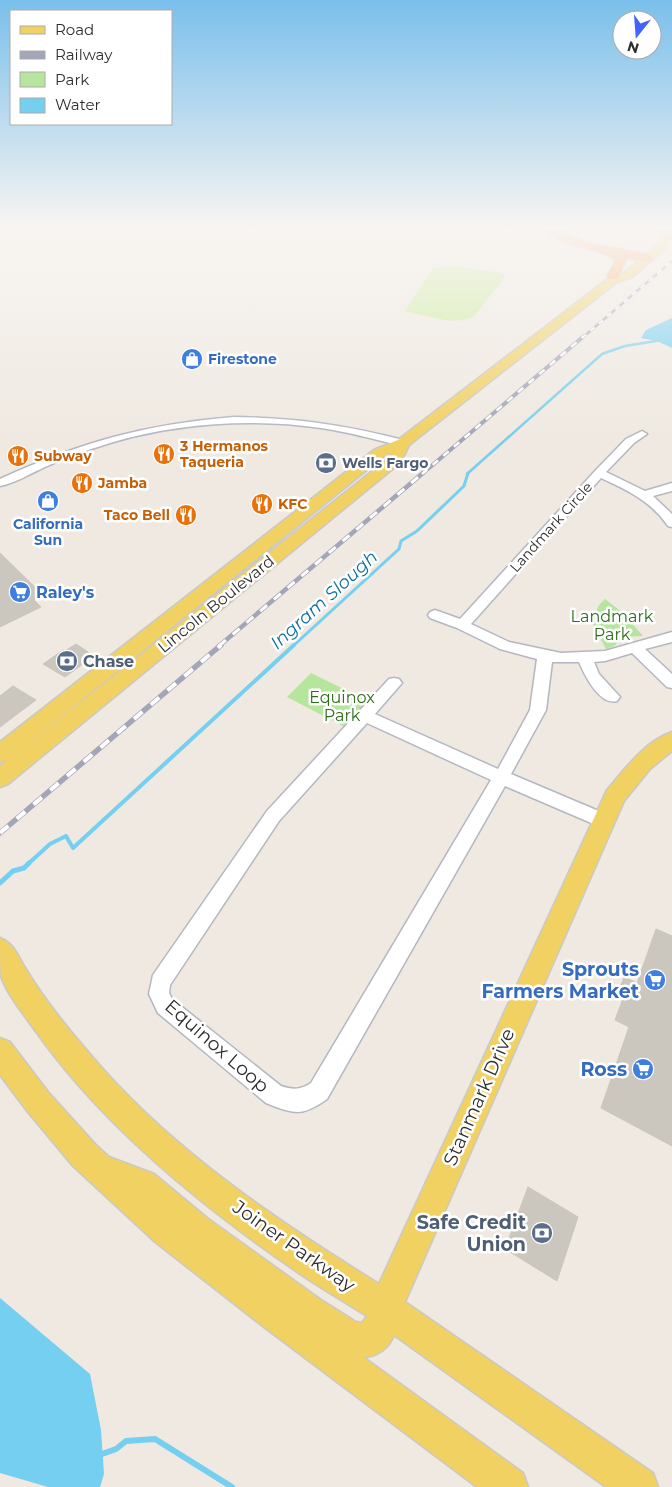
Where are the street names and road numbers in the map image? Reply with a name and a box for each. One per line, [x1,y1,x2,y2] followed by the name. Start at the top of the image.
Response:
[506,478,596,576] street label: Landmark Circle
[154,551,278,657] street label: Lincoln Boulevard
[160,994,274,1098] street label: Equinox Loop
[438,1025,520,1169] street label: Stanmark Drive
[228,1195,360,1297] street label: Joiner Parkway

